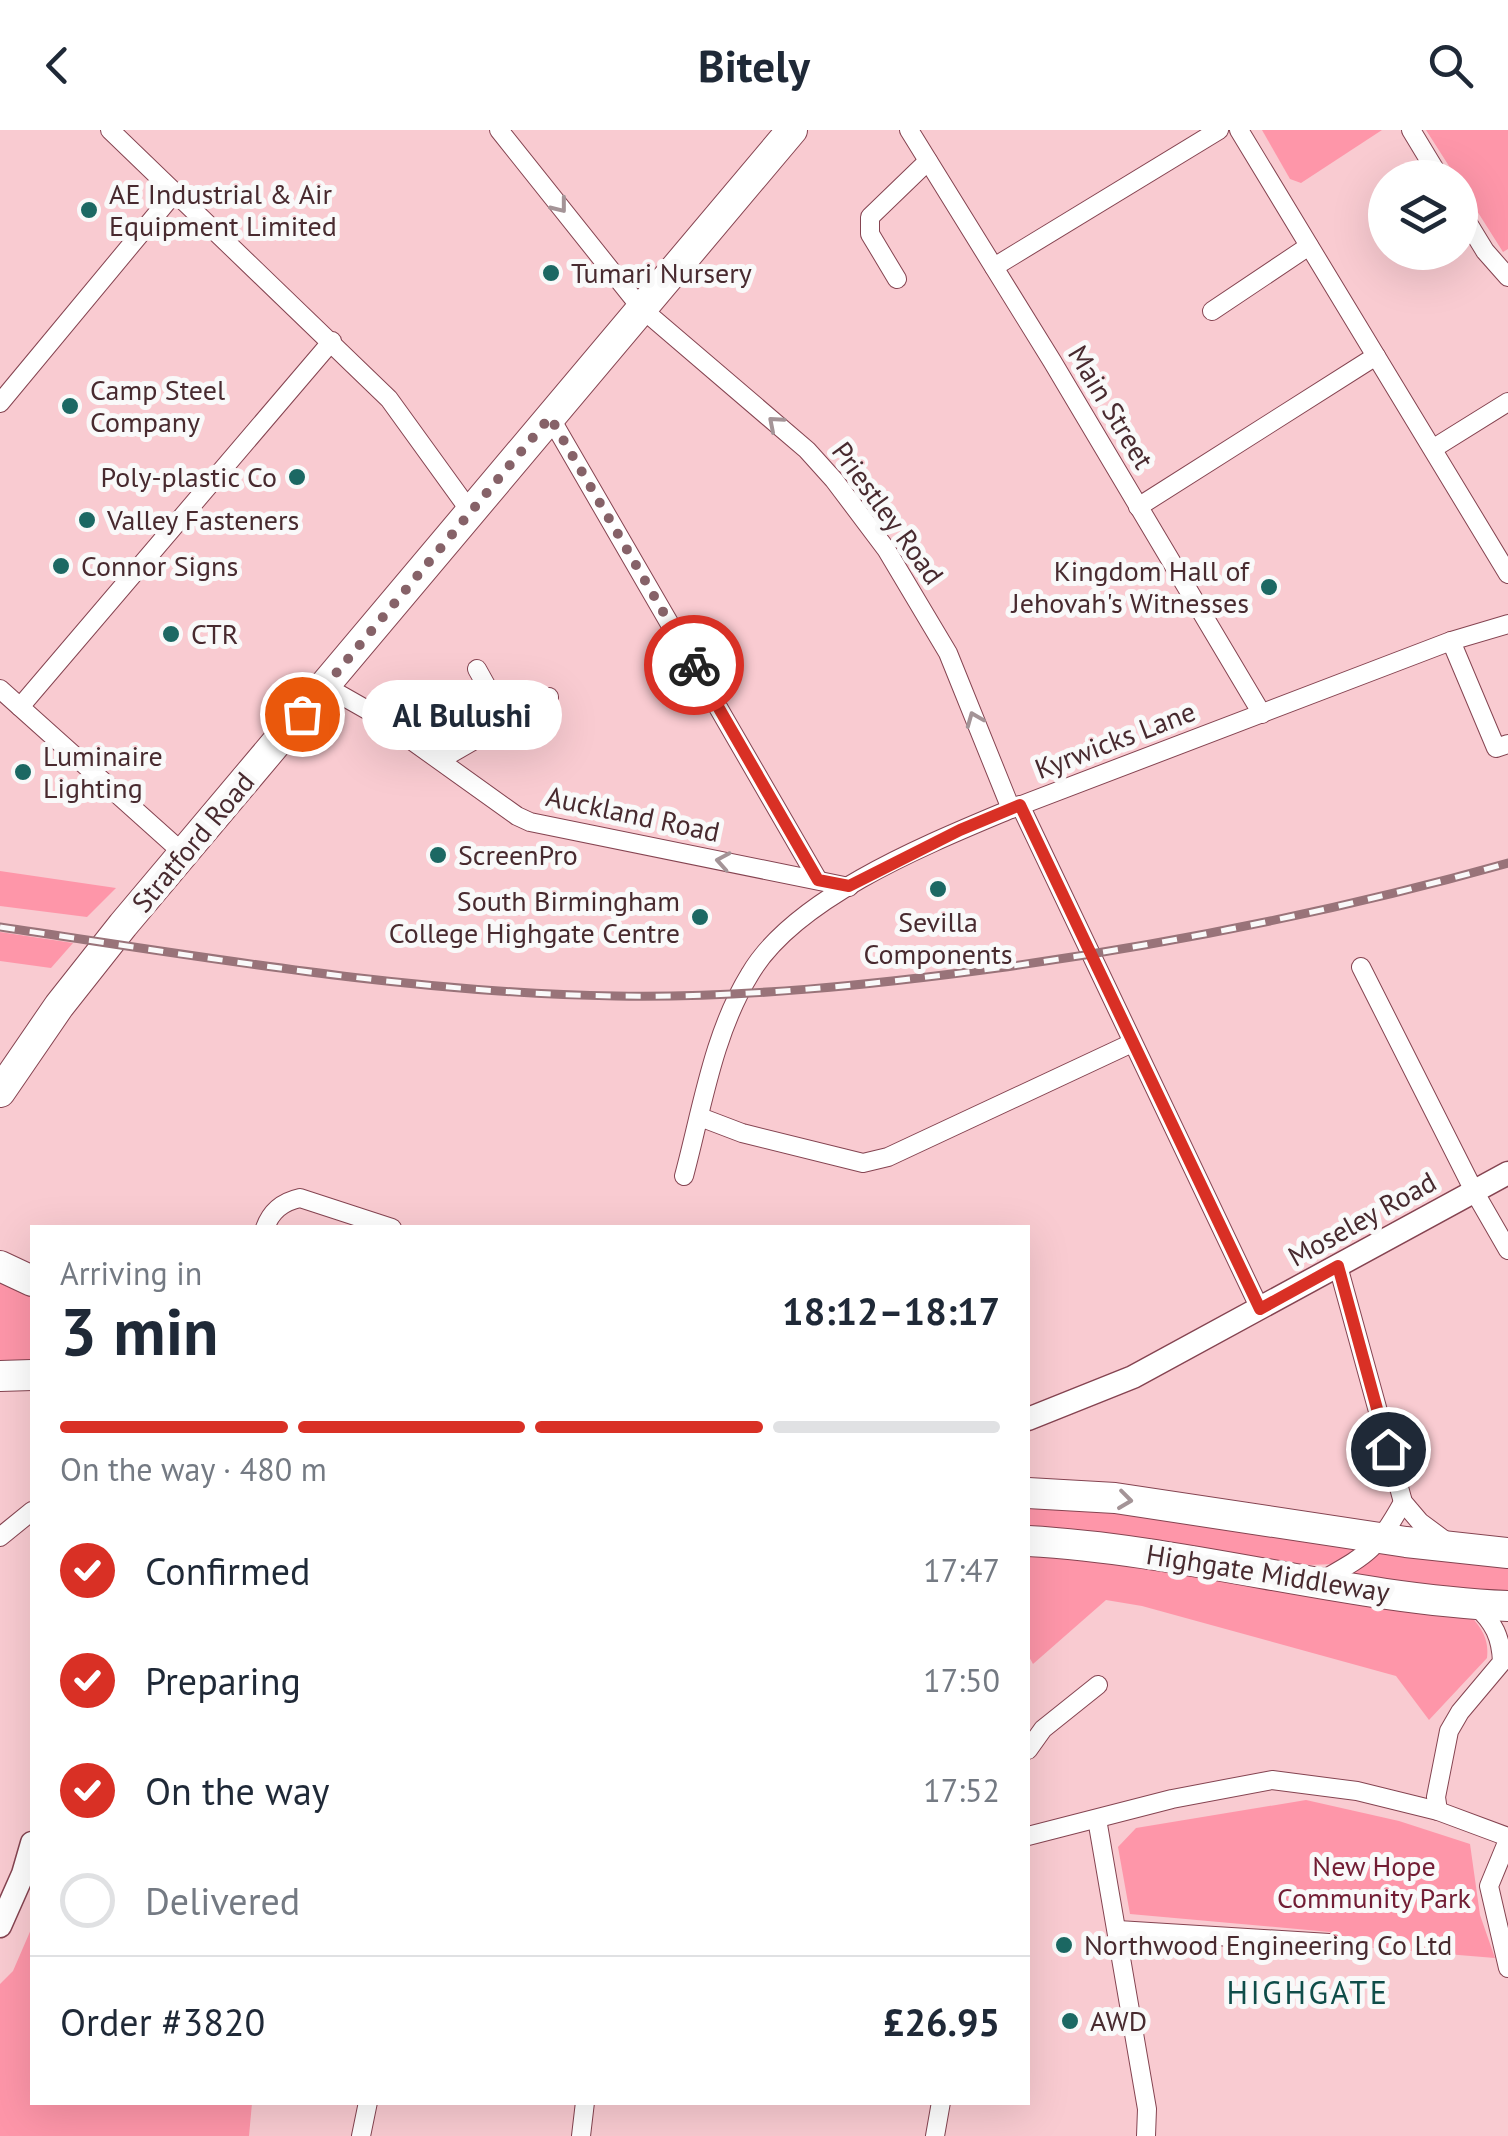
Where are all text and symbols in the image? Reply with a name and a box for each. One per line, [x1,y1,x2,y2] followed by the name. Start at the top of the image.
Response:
[698,36,810,94] text: Bitely
[30,38,85,93] icon: back
[1423,38,1478,93] icon: search
[1368,160,1478,270] map controls
[1368,160,1478,270] button: layers
[109,175,337,244] place label: AE Industrial & Air Equipment Limited
[548,195,566,213] one-way arrow
[78,199,100,221] marker: AE Industrial & Air Equipment Limited
[571,254,752,291] place label: Tumari Nursery
[540,262,562,284] marker: Tumari Nursery
[1060,338,1163,476] street label: Main Street
[90,371,225,440] place label: Camp Steel Company
[59,395,81,417] marker: Camp Steel Company
[769,417,787,435] one-way arrow
[824,434,953,591] street label: Priestley Road
[101,458,277,495] place label: Poly-plastic Co
[286,466,308,488] marker: Poly-plastic Co
[106,501,299,538] place label: Valley Fasteners
[76,509,98,531] marker: Valley Fasteners
[81,547,238,584] place label: Connor Signs
[1011,552,1250,621] place label: Kingdom Hall of Jehovah's Witnesses
[50,555,72,577] marker: Connor Signs
[1258,576,1280,598] marker: Kingdom Hall of Jehovah's Witnesses
[191,615,238,652] place label: CTR
[644,615,744,715] courier
[160,623,182,645] marker: CTR
[667,638,722,693] icon: bike
[260,672,345,757] pin
[362,679,562,749] callout: Al Bulushi
[275,687,330,742] icon: bag
[1029,692,1200,787] street label: Kyrwicks Lane
[392,694,532,736] text: Al Bulushi
[966,711,986,728] one-way arrow
[43,737,163,806] place label: Luminaire Lighting
[12,761,34,783] marker: Luminaire Lighting
[123,764,262,920] street label: Stratford Road
[543,777,723,850] street label: Auckland Road
[458,836,578,873] place label: ScreenPro
[427,844,449,866] marker: ScreenPro
[715,851,731,872] one-way arrow
[927,878,949,900] marker: Sevilla Components
[389,882,680,951] place label: South Birmingham College Highgate Centre
[863,903,1013,972] place label: Sevilla Components
[689,906,711,928] marker: South Birmingham College Highgate Centre
[1281,1163,1442,1274] street label: Moseley Road
[60,1252,202,1294] text: Arriving in
[782,1286,1000,1335] text: 18:12–18:17
[60,1289,219,1373] text: 3 min
[1346,1407,1431,1492] pin
[1361,1422,1416,1477] icon: home
[60,1448,327,1490] text: On the way · 480 m
[1117,1489,1133,1510] one-way arrow
[1144,1535,1392,1610] street label: Highgate Middleway
[60,1543,115,1598] icon: check
[145,1546,311,1595] text: Confirmed
[923,1549,1000,1591] text: 17:47
[60,1653,115,1708] icon: check
[145,1656,301,1705] text: Preparing
[923,1659,1000,1701] text: 17:50
[60,1763,115,1818] icon: check
[145,1766,330,1815] text: On the way
[923,1769,1000,1811] text: 17:52
[1277,1847,1472,1916] park label: New Hope Community Park
[145,1876,300,1925] text: Delivered
[1084,1926,1452,1963] place label: Northwood Engineering Co Ltd
[1053,1934,1075,1956] marker: Northwood Engineering Co Ltd
[1227,1971,1389,2013] district label: HIGHGATE
[60,1997,265,2046] text: Order #3820
[883,1997,1000,2046] text: £26.95
[1090,2002,1147,2039] place label: AWD
[1059,2010,1081,2032] marker: AWD

